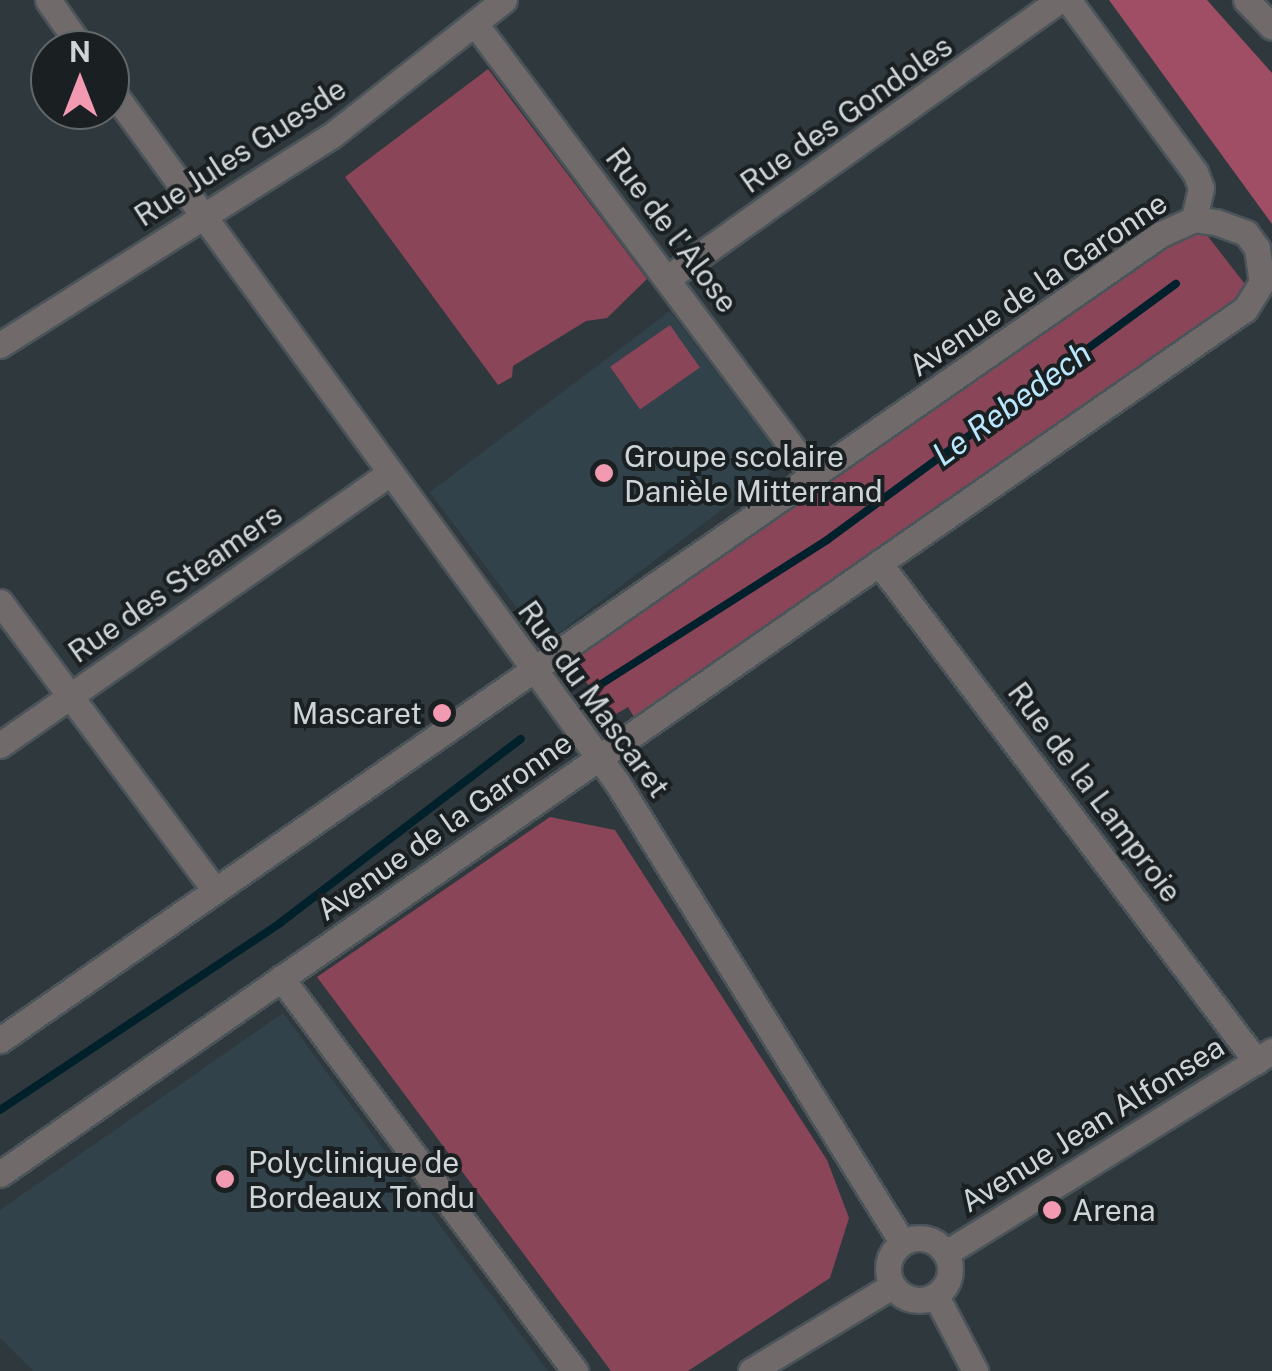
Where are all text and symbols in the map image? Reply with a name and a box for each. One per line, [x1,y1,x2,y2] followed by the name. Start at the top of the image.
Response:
[733,27,959,201] street label: Rue des Gondoles
[30,30,130,130] north arrow
[69,35,91,68] text: N
[127,70,353,234] street label: Rue Jules Guesde
[598,140,746,320] street label: Rue de l'Alose
[902,184,1174,384] street label: Avenue de la Garonne
[925,334,1099,474] water label: Le Rebedech
[624,438,883,508] place label: Groupe scolaire Danièle Mitterrand
[593,462,615,484] marker: Groupe scolaire Danièle Mitterrand
[61,496,289,670] street label: Rue des Steamers
[510,594,678,804] street label: Rue du Mascaret
[1000,675,1190,909] street label: Rue de la Lamproie
[292,695,422,731] place label: Mascaret
[431,702,453,724] marker: Mascaret
[309,724,579,928] street label: Avenue de la Garonne
[954,1028,1230,1220] street label: Avenue Jean Alfonsea
[248,1144,475,1214] place label: Polyclinique de Bordeaux Tondu
[212,1166,238,1192] marker: Polyclinique de Bordeaux Tondu
[1072,1192,1156,1228] place label: Arena
[1041,1199,1063,1221] marker: Arena

